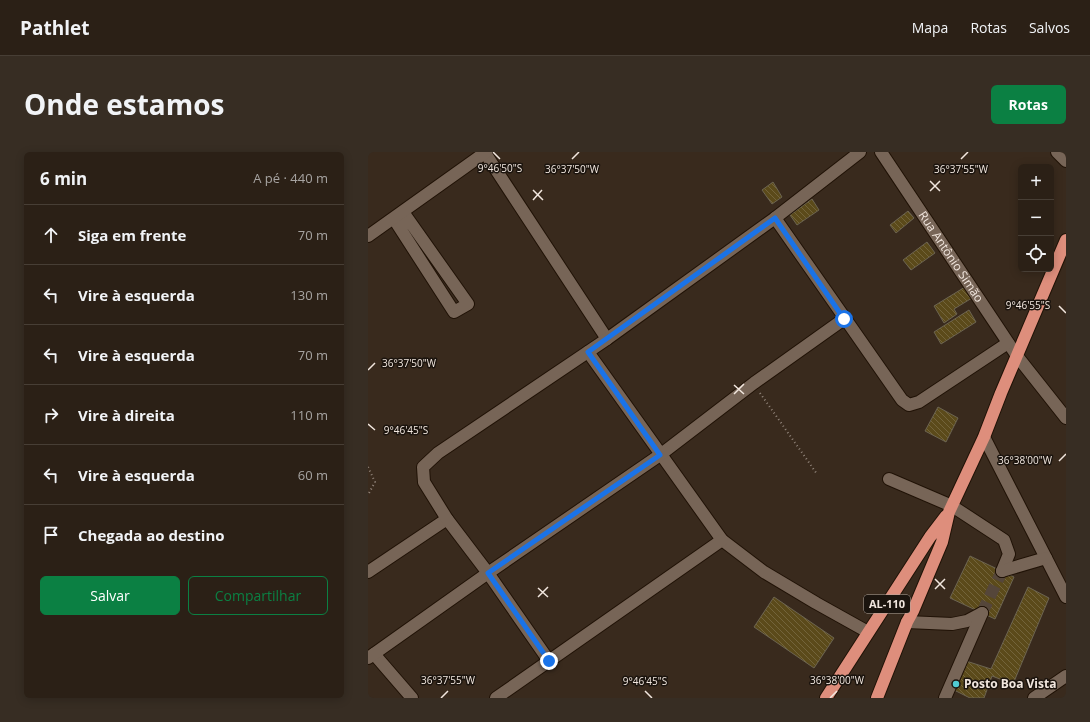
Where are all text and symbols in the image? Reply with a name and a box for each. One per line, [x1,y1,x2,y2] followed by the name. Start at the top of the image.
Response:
[20,15,89,41] text: Pathlet
[912,18,948,37] text: Mapa
[970,18,1007,37] text: Rotas
[1029,18,1070,37] text: Salvos
[24,85,225,123] text: Onde estamos
[991,85,1066,124] button: Rotas
[478,161,522,175] text: 9°46'50"S
[545,162,600,176] text: 36°37'50"W
[934,162,989,176] text: 36°37'55"W
[1018,164,1054,272] map controls
[1018,164,1054,200] button: +
[40,167,87,190] text: 6 min
[253,169,328,187] text: A pé · 440 m
[1018,200,1054,236] button: −
[915,208,988,306] street label: Rua Antônio Simão
[40,224,62,246] icon: ahead
[78,225,186,245] text: Siga em frente
[298,226,328,244] text: 70 m
[1018,236,1054,272] button: locate
[40,284,62,306] icon: left
[78,285,195,305] text: Vire à esquerda
[290,286,328,304] text: 130 m
[1006,298,1050,312] text: 9°46'55"S
[835,310,853,328] route start
[40,344,62,366] icon: left
[78,345,195,365] text: Vire à esquerda
[298,346,328,364] text: 70 m
[382,356,437,370] text: 36°37'50"W
[40,404,62,426] icon: right
[78,405,175,425] text: Vire à direita
[290,406,328,424] text: 110 m
[384,423,428,437] text: 9°46'45"S
[998,453,1053,467] text: 36°38'00"W
[40,464,62,486] icon: left
[78,465,195,485] text: Vire à esquerda
[298,466,328,484] text: 60 m
[40,524,62,546] icon: arrive
[78,525,225,545] text: Chegada ao destino
[40,576,180,615] button: Salvar
[188,576,328,615] button: Compartilhar
[864,595,910,613] road number: AL-110
[540,652,558,670] route end
[421,673,476,687] text: 36°37'55"W
[810,673,865,687] text: 36°38'00"W
[623,674,667,688] text: 9°46'45"S
[964,675,1056,692] place label: Posto Boa Vista
[951,679,961,689] marker: Posto Boa Vista

